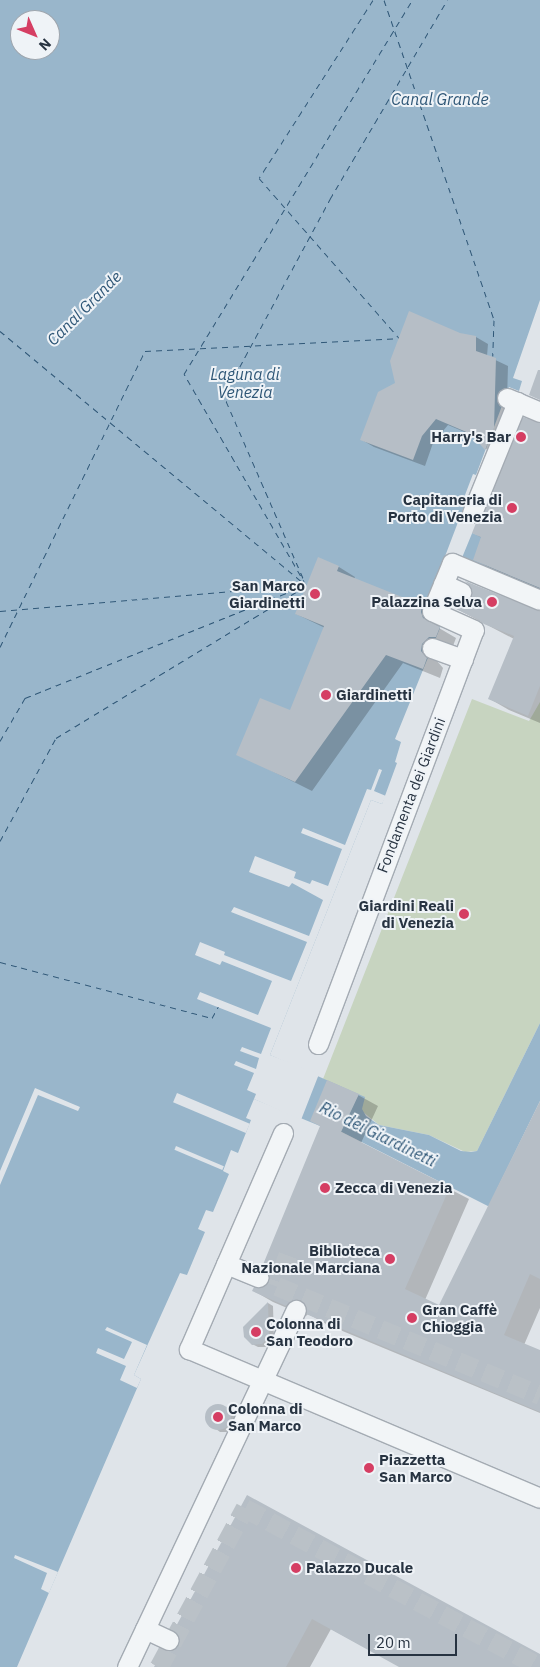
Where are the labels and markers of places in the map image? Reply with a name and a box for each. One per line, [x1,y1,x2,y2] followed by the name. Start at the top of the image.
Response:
[431,428,511,446] place label: Harry's Bar
[515,431,527,443] marker: Harry's Bar
[388,490,502,525] place label: Capitaneria di Porto di Venezia
[506,502,518,514] marker: Capitaneria di Porto di Venezia
[229,576,305,611] place label: San Marco Giardinetti
[309,588,321,600] marker: San Marco Giardinetti
[371,593,482,611] place label: Palazzina Selva
[486,596,498,608] marker: Palazzina Selva
[336,686,412,704] place label: Giardinetti
[320,689,332,701] marker: Giardinetti
[359,896,454,931] place label: Giardini Reali di Venezia
[458,908,470,920] marker: Giardini Reali di Venezia
[335,1179,452,1197] place label: Zecca di Venezia
[319,1182,331,1194] marker: Zecca di Venezia
[241,1241,380,1276] place label: Biblioteca Nazionale Marciana
[384,1253,396,1265] marker: Biblioteca Nazionale Marciana
[422,1300,497,1335] place label: Gran Caffè Chioggia
[406,1312,418,1324] marker: Gran Caffè Chioggia
[266,1314,353,1349] place label: Colonna di San Teodoro
[250,1326,262,1338] marker: Colonna di San Teodoro
[228,1399,303,1434] place label: Colonna di San Marco
[212,1411,224,1423] marker: Colonna di San Marco
[379,1450,452,1485] place label: Piazzetta San Marco
[363,1462,375,1474] marker: Piazzetta San Marco
[306,1559,413,1577] place label: Palazzo Ducale
[290,1562,302,1574] marker: Palazzo Ducale

